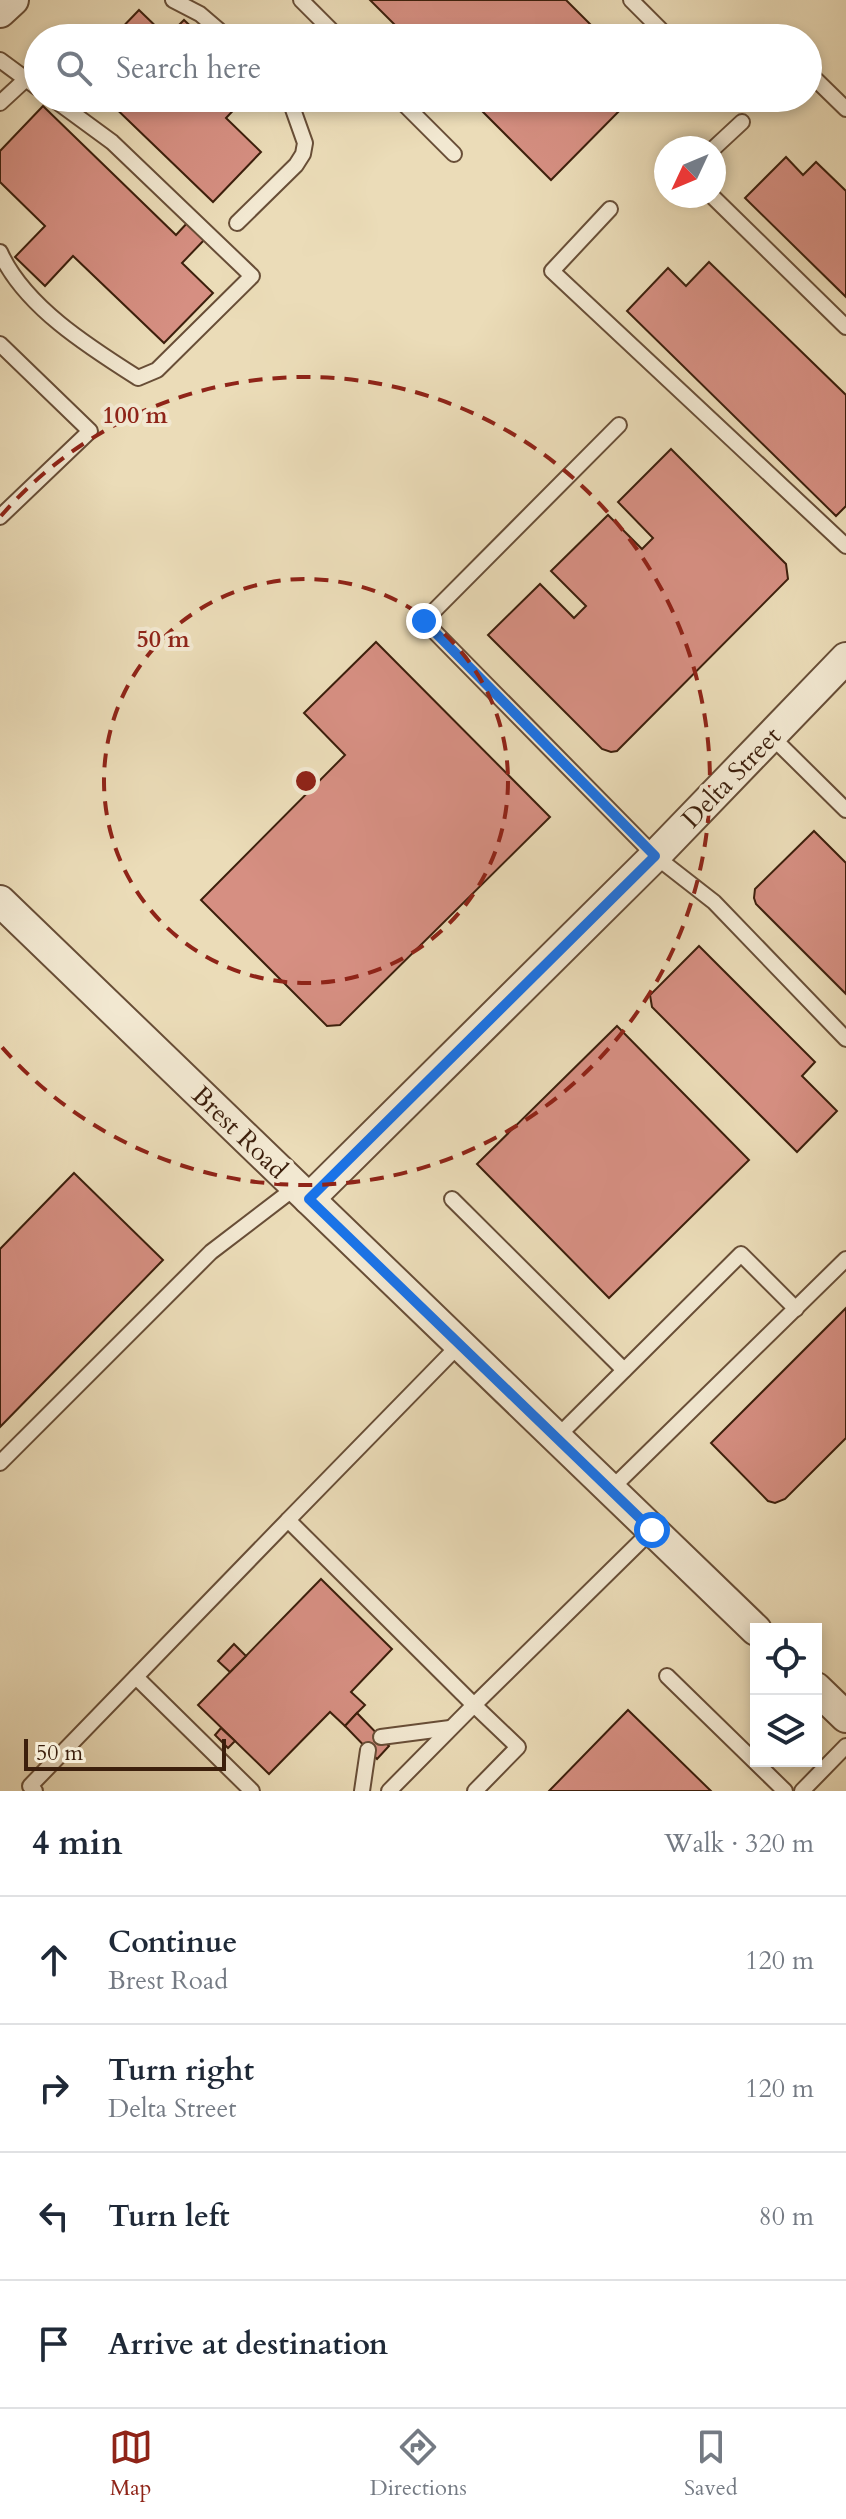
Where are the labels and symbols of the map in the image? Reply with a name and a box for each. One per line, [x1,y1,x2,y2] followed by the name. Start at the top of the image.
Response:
[654,136,726,208] north arrow
[102,399,169,432] text: 100 m
[406,603,442,639] route end
[136,623,190,656] text: 50 m
[674,719,789,836] street label: Delta Street
[292,767,320,795] centre of rings
[184,1078,295,1187] street label: Brest Road
[634,1512,670,1548] route start
[24,1735,226,1771] scale bar

